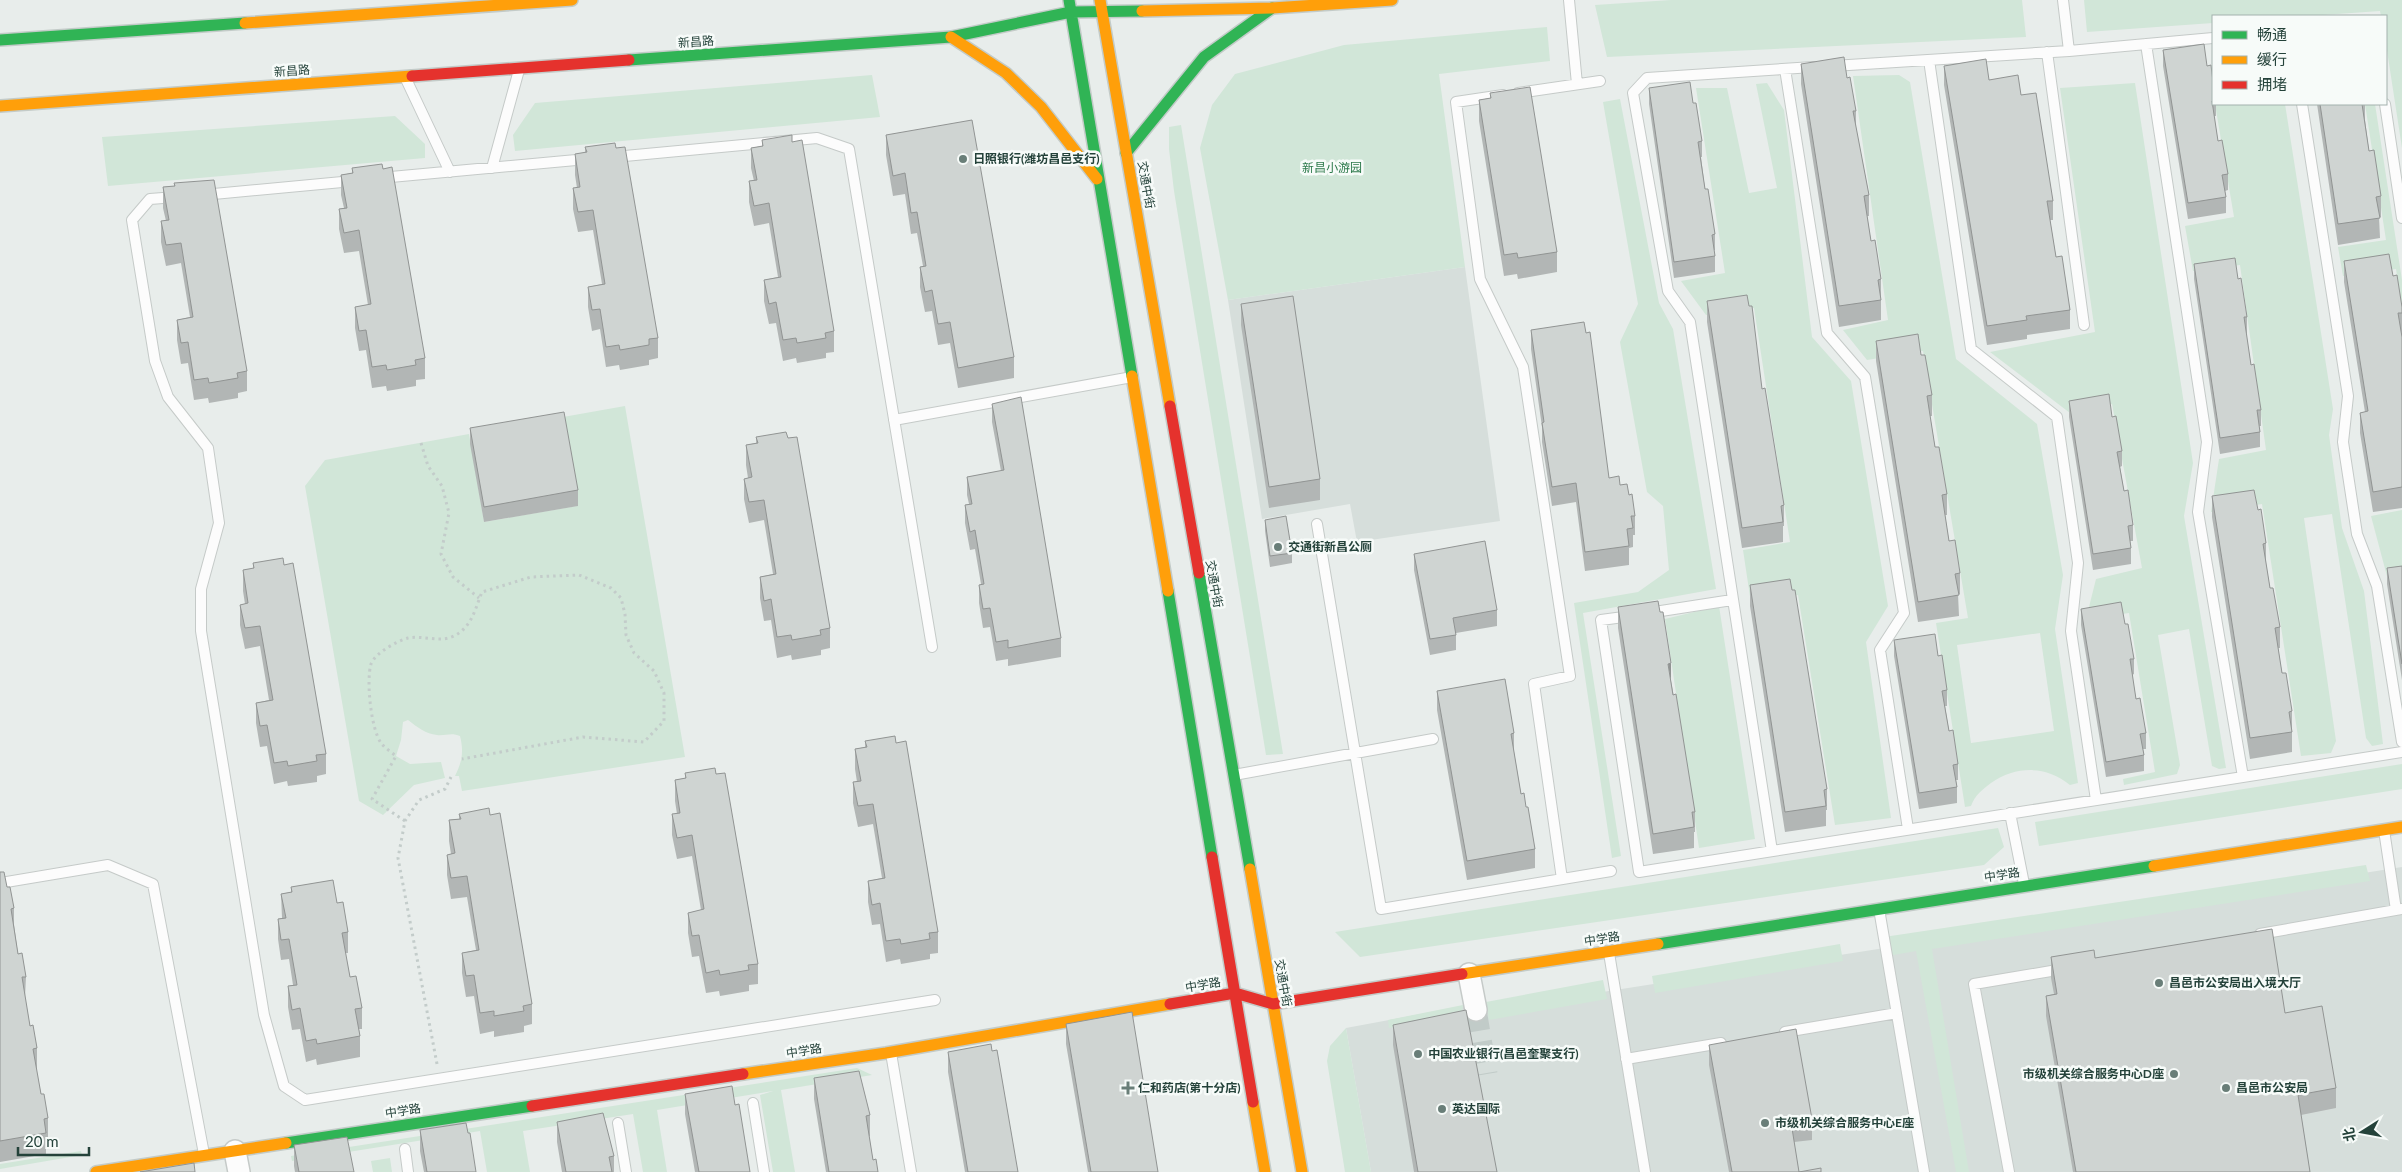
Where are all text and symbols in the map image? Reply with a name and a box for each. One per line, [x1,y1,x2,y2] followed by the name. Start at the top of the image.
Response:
[2212,15,2387,105] legend
[2257,25,2287,43] text: 畅通
[677,33,714,50] street label: 新昌路
[2257,50,2287,68] text: 缓行
[273,62,310,79] street label: 新昌路
[2257,75,2287,93] text: 拥堵
[973,151,1100,166] place label: 日照银行(潍坊昌邑支行)
[957,153,969,165] marker: 日照银行(潍坊昌邑支行)
[1135,160,1158,210] street label: 交通中街
[1302,160,1362,175] park label: 新昌小游园
[1288,539,1372,554] place label: 交通街新昌公厕
[1272,541,1284,553] marker: 交通街新昌公厕
[1203,559,1226,609] street label: 交通中街
[1983,864,2021,885] street label: 中学路
[1583,928,1621,949] street label: 中学路
[1272,958,1295,1008] street label: 交通中街
[1184,974,1222,995] street label: 中学路
[2169,975,2301,990] place label: 昌邑市公安局出入境大厅
[2153,977,2165,989] marker: 昌邑市公安局出入境大厅
[785,1040,823,1061] street label: 中学路
[1428,1046,1579,1061] place label: 中国农业银行(昌邑奎聚支行)
[1412,1048,1424,1060] marker: 中国农业银行(昌邑奎聚支行)
[2023,1066,2164,1081] place label: 市级机关综合服务中心D座
[2168,1068,2180,1080] marker: 市级机关综合服务中心D座
[1138,1080,1241,1095] place label: 仁和药店(第十分店)
[2236,1080,2308,1095] place label: 昌邑市公安局
[1122,1082,1134,1094] marker: 仁和药店(第十分店)
[2220,1082,2232,1094] marker: 昌邑市公安局
[384,1100,422,1121] street label: 中学路
[1452,1101,1500,1116] place label: 英达国际
[1436,1103,1448,1115] marker: 英达国际
[2337,1107,2387,1157] north arrow
[1775,1115,1914,1130] place label: 市级机关综合服务中心E座
[1759,1117,1771,1129] marker: 市级机关综合服务中心E座
[18,1124,89,1156] scale bar
[2339,1126,2358,1143] text: 北
[25,1132,59,1150] text: 20 m

